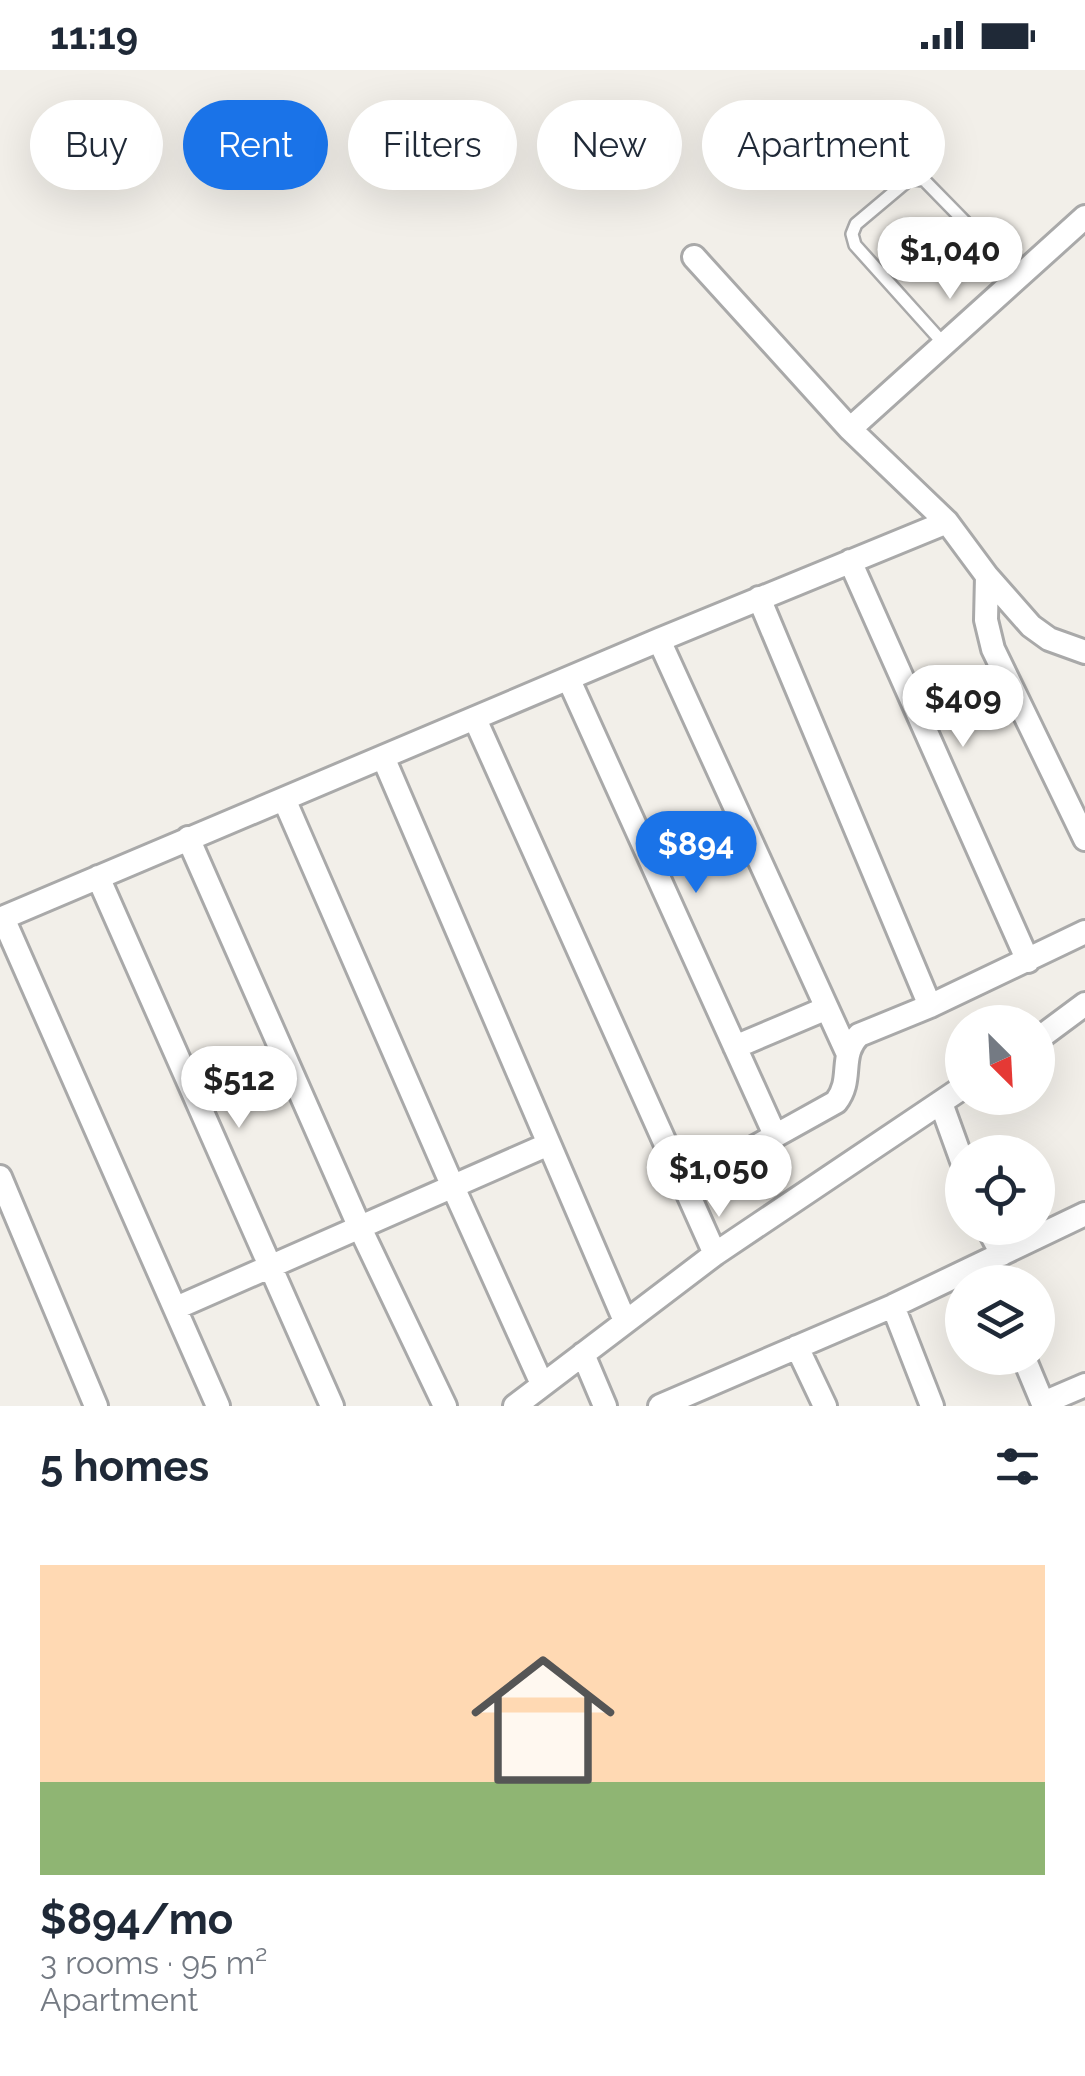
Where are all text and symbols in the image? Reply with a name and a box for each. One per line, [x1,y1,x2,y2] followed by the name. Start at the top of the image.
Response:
[50,13,138,58] text: 11:19
[30,100,163,190] chip: Buy
[183,100,328,190] chip: Rent
[348,100,517,190] chip: Filters
[537,100,682,190] chip: New
[702,100,945,190] chip: Apartment
[869,217,1031,302] pin: $1,040
[899,231,1001,268] text: $1,040
[904,665,1022,750] pin: $409
[924,679,1002,716] text: $409
[637,811,755,896] pin: $894
[658,825,734,862] text: $894
[945,1005,1055,1115] north arrow
[945,1005,1055,1375] map controls
[180,1046,298,1131] pin: $512
[203,1060,275,1097] text: $512
[638,1135,800,1220] pin: $1,050
[945,1135,1055,1245] button: locate
[669,1149,769,1186] text: $1,050
[945,1265,1055,1375] button: layers
[990,1439,1045,1494] icon: filters
[40,1442,209,1491] text: 5 homes
[453,1630,633,1810] icon: home
[40,1895,233,1944] text: $894/mo
[40,1944,267,1981] text: 3 rooms · 95 m²
[40,1981,198,2018] text: Apartment

